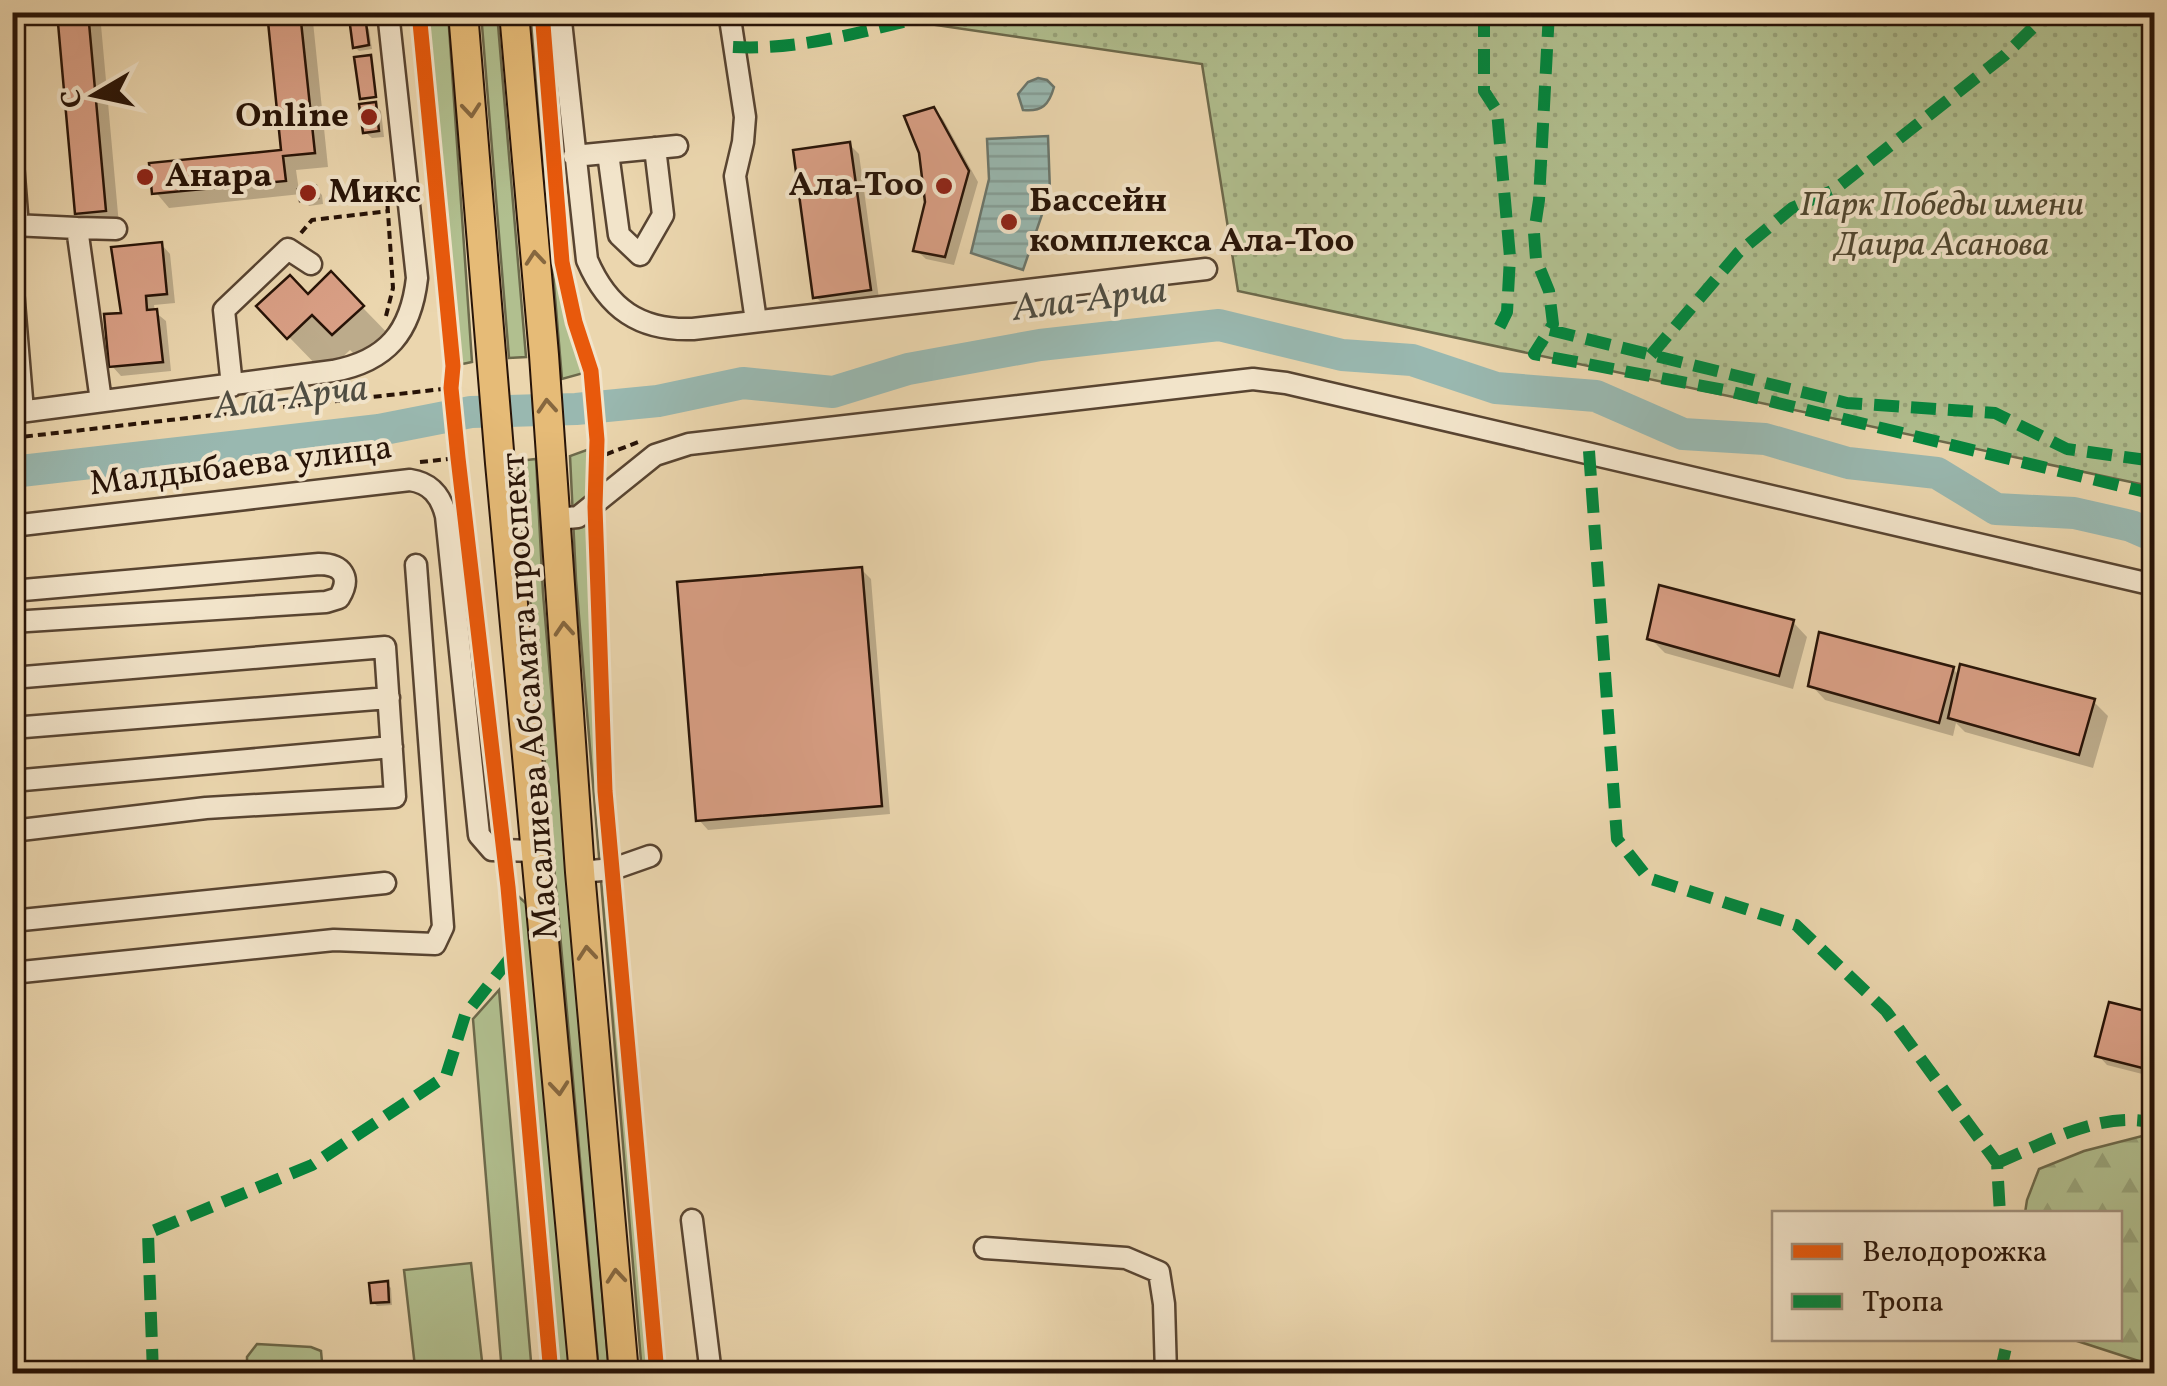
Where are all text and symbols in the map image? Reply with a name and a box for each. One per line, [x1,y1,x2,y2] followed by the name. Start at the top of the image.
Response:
[45,45,145,145] north arrow
[52,87,93,110] text: С
[235,93,349,141] place label: Online
[460,102,481,118] one-way arrow
[358,106,380,128] marker: Online
[165,153,272,201] place label: Анара
[789,162,924,210] place label: Ала-Тоо
[134,166,156,188] marker: Анара
[328,169,421,217] place label: Микс
[933,175,955,197] marker: Ала-Тоо
[1029,178,1354,266] place label: Бассейн комплекса Ала-Тоо
[297,182,319,204] marker: Микс
[1800,182,2084,270] park label: Парк Победы имени Даира Асанова
[998,211,1020,233] marker: Бассейн комплекса Ала-Тоо
[525,249,547,265] one-way arrow
[1008,265,1170,337] water label: Ала-Арча
[209,363,371,435] water label: Ала-Арча
[537,398,559,414] one-way arrow
[87,425,395,509] street label: Малдыбаева улица
[490,451,572,941] street label: Масалиева Абсамата проспект
[553,620,575,636] one-way arrow
[577,944,599,960] one-way arrow
[548,1080,570,1096] one-way arrow
[1772,1211,2122,1341] legend
[1862,1232,2048,1274] text: Велодорожка
[605,1268,627,1284] one-way arrow
[1862,1282,1944,1324] text: Тропа

